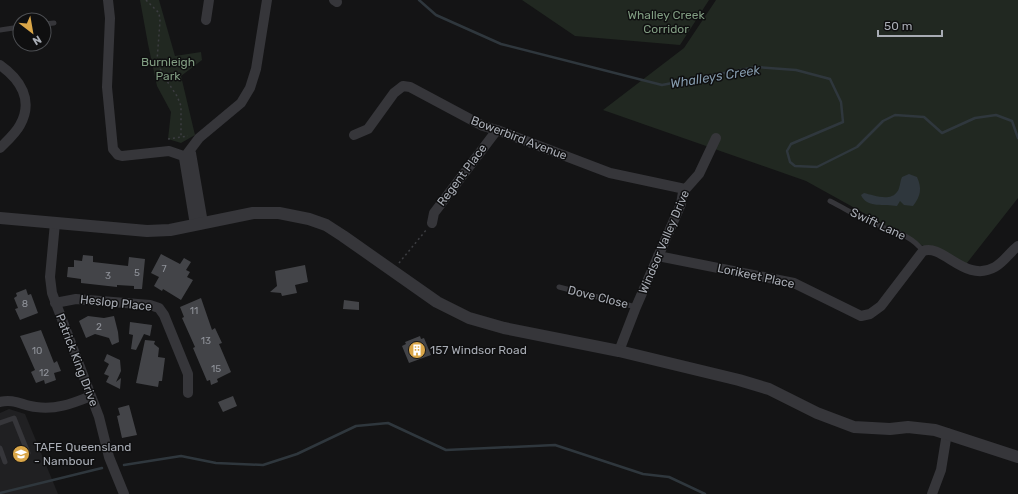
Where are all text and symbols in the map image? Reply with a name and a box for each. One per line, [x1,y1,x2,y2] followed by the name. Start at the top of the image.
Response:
[627,8,705,36] park label: Whalley Creek Corridor
[12,12,52,52] north arrow
[878,12,942,38] scale bar
[884,19,912,33] text: 50 m
[30,33,44,48] text: N
[141,55,195,83] park label: Burnleigh Park
[669,62,761,91] water label: Whalleys Creek
[469,113,569,163] street label: Bowerbird Avenue
[434,141,490,209] street label: Regent Place
[636,188,692,296] street label: Windsor Valley Drive
[848,205,908,243] street label: Swift Lane
[716,261,796,291] street label: Lorikeet Place
[161,263,167,275] house number: 7
[134,267,140,279] house number: 5
[105,270,111,282] house number: 3
[566,283,630,311] street label: Dove Close
[80,292,153,314] street label: Heslop Place
[22,298,28,310] house number: 8
[190,305,198,317] house number: 11
[53,312,101,409] street label: Patrick King Drive
[96,321,102,333] house number: 2
[201,335,211,347] house number: 13
[407,340,427,360] building icon: 157 Windsor Road
[430,343,527,357] place label: 157 Windsor Road
[32,345,42,357] house number: 10
[211,363,221,375] house number: 15
[39,367,49,379] house number: 12
[34,440,131,468] place label: TAFE Queensland - Nambour
[11,444,31,464] school or university icon: TAFE Queensland - Nambour

